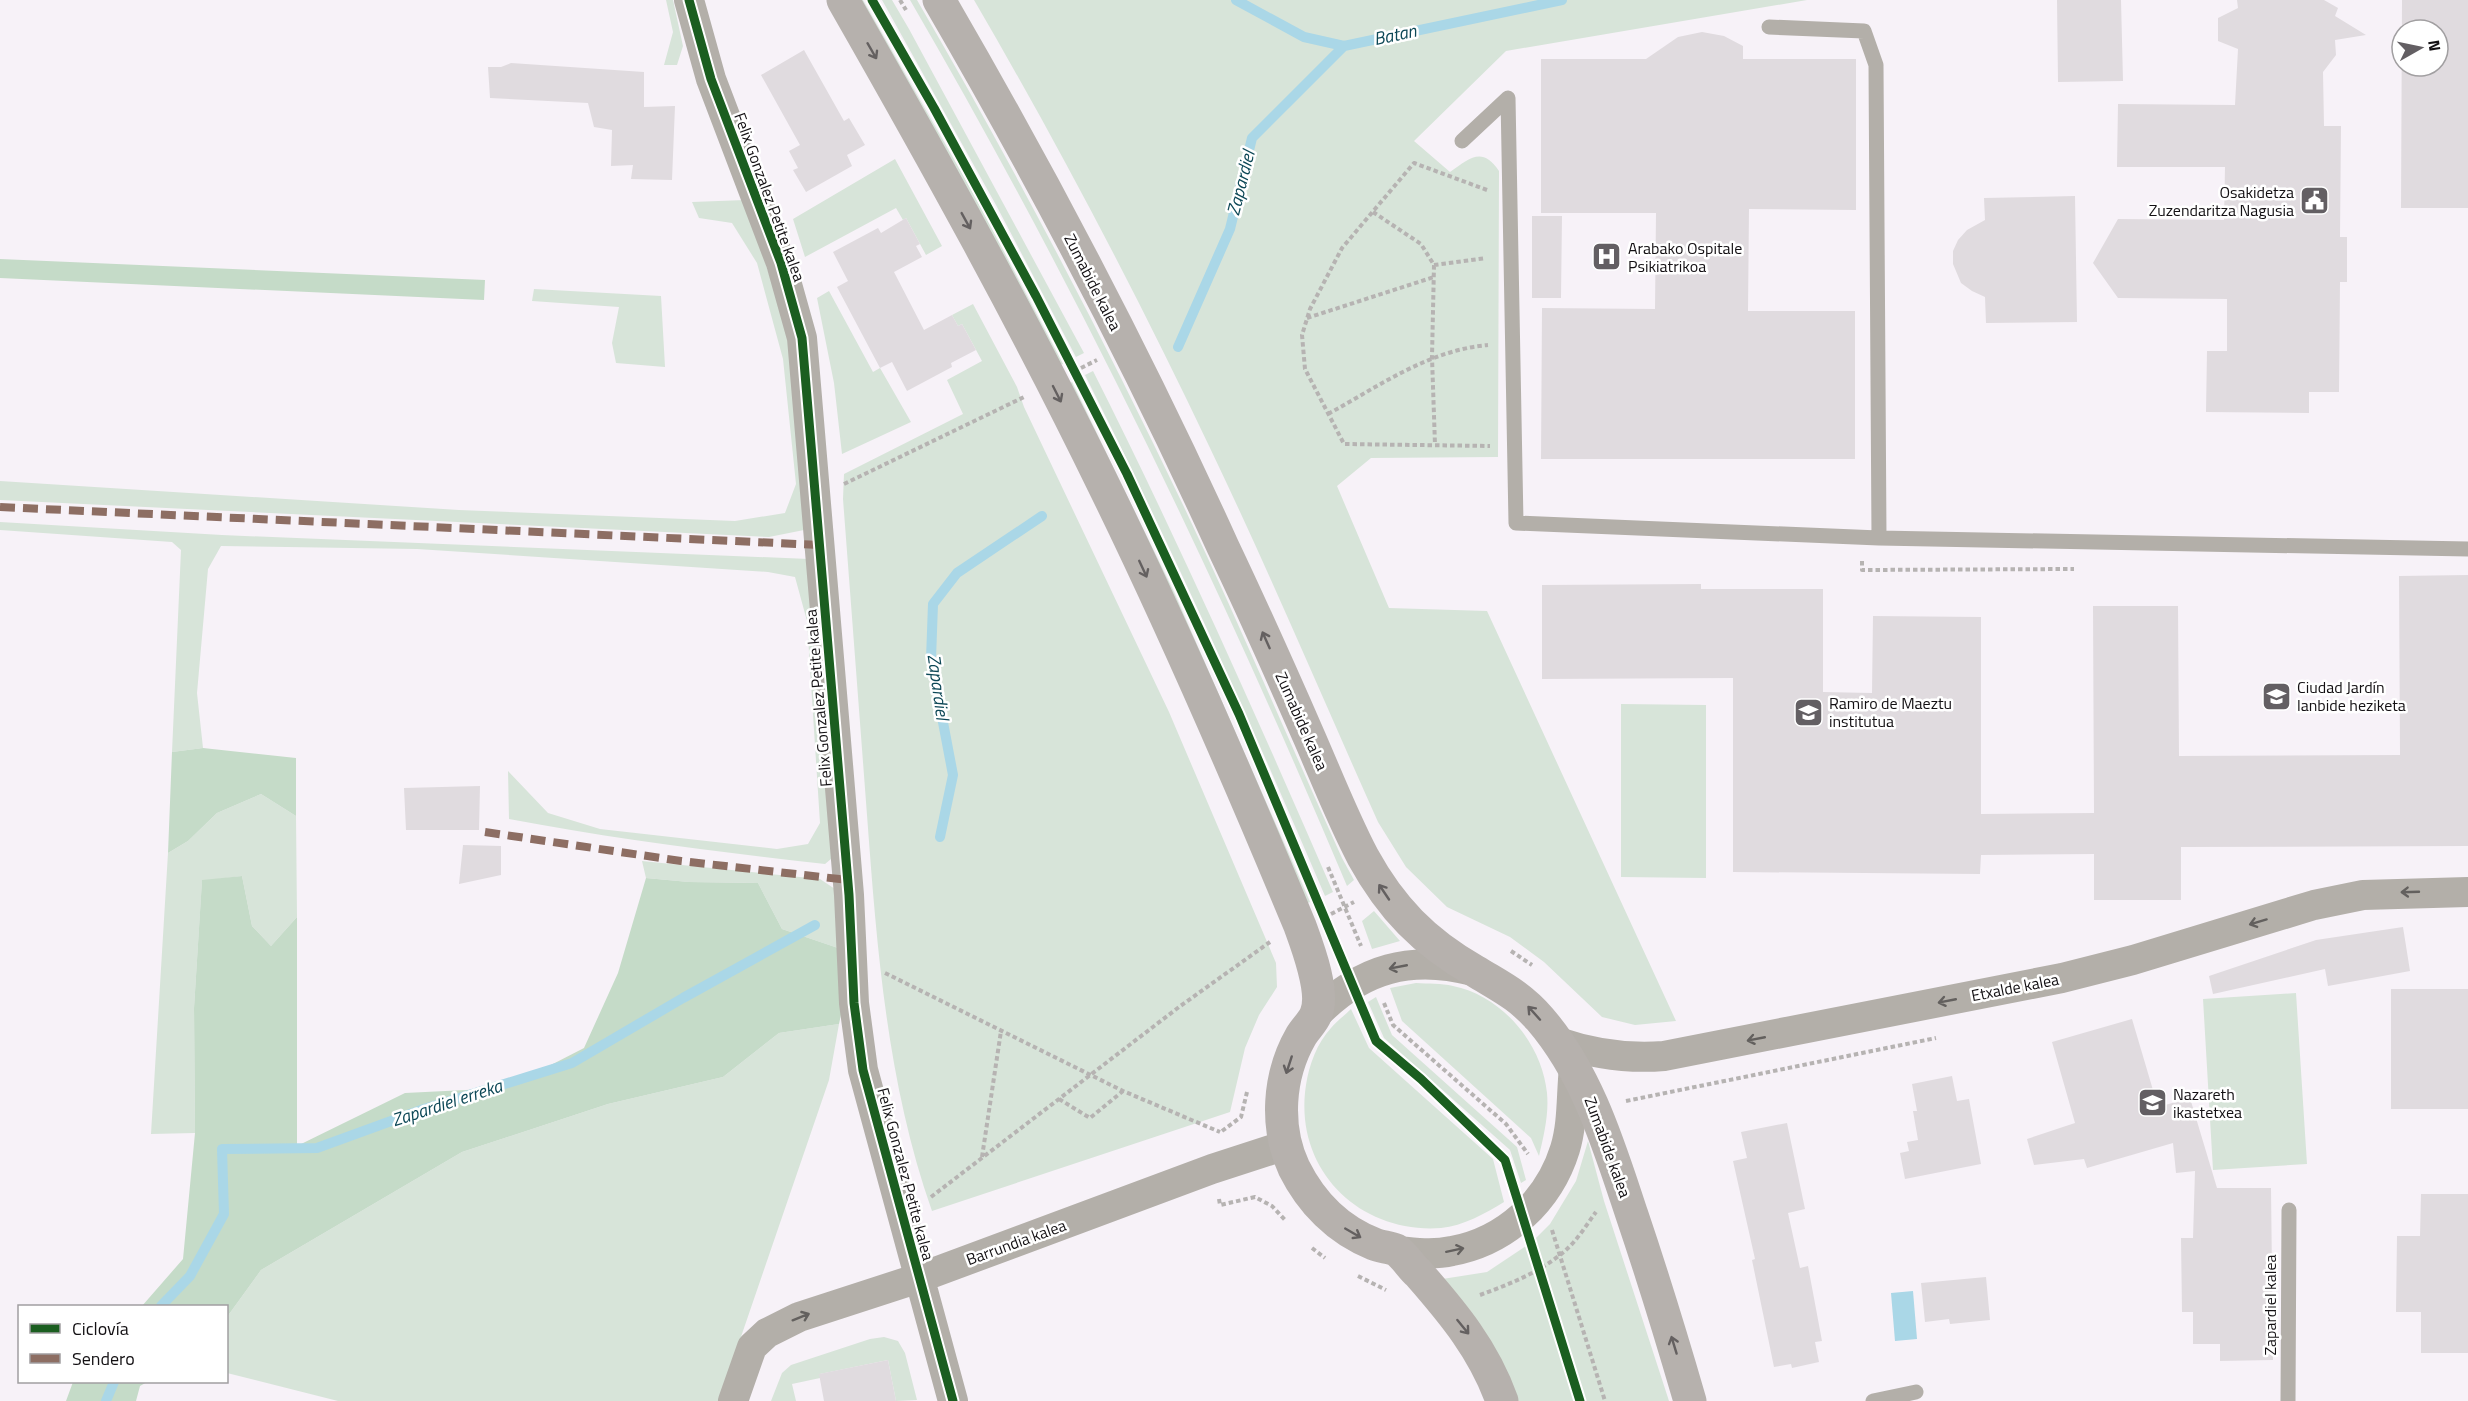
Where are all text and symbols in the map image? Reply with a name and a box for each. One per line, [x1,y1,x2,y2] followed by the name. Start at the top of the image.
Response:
[1371,17,1420,52] water label: Batan
[2390,18,2450,78] north arrow
[2422,38,2448,53] text: N
[866,42,878,59] one-way arrow
[728,109,812,285] street label: Felix Gonzalez Petite kalea
[1219,145,1262,218] water label: Zapardiel
[2149,180,2294,222] place label: Osakidetza Zuzendaritza Nagusia
[2299,185,2331,217] public building icon: Osakidetza Zuzendaritza Nagusia
[961,212,973,229] one-way arrow
[1058,229,1128,335] street label: Zumabide kalea
[1628,236,1742,278] place label: Arabako Ospitale Psikiatrikoa
[1591,241,1623,273] hospital icon: Arabako Ospitale Psikiatrikoa
[1052,384,1063,402] one-way arrow
[1137,559,1149,577] one-way arrow
[798,608,838,788] street label: Felix Gonzalez Petite kalea
[1259,631,1271,649] one-way arrow
[921,652,957,724] water label: Zapardiel
[1270,668,1334,774] street label: Zumabide kalea
[2297,675,2406,717] place label: Ciudad Jardín lanbide heziketa
[2260,680,2292,712] school or university icon: Ciudad Jardín lanbide heziketa
[1829,691,1952,733] place label: Ramiro de Maeztu institutua
[1792,696,1824,728] school or university icon: Ramiro de Maeztu institutua
[1378,884,1390,901] one-way arrow
[2400,887,2420,898] one-way arrow
[2249,917,2268,928] one-way arrow
[1389,962,1408,973] one-way arrow
[1969,967,2061,1007] street label: Etxalde kalea
[1938,996,1957,1007] one-way arrow
[1527,1006,1541,1021] one-way arrow
[1746,1034,1766,1045] one-way arrow
[1283,1055,1294,1074] one-way arrow
[388,1072,506,1133] water label: Zapardiel erreka
[2173,1082,2242,1124] place label: Nazareth ikastetxea
[871,1085,941,1263] street label: Felix Gonzalez Petite kalea
[2136,1087,2168,1119] school or university icon: Nazareth ikastetxea
[1579,1093,1637,1201] street label: Zumabide kalea
[963,1213,1069,1271] street label: Barrundia kalea
[1344,1227,1361,1239] one-way arrow
[1445,1244,1465,1255] one-way arrow
[2258,1254,2282,1356] street label: Zapardiel kalea
[18,1305,228,1383] legend
[791,1311,810,1322] one-way arrow
[72,1315,129,1342] text: Ciclovía
[1457,1318,1470,1334] one-way arrow
[1668,1336,1679,1355] one-way arrow
[72,1345,135,1372] text: Sendero

